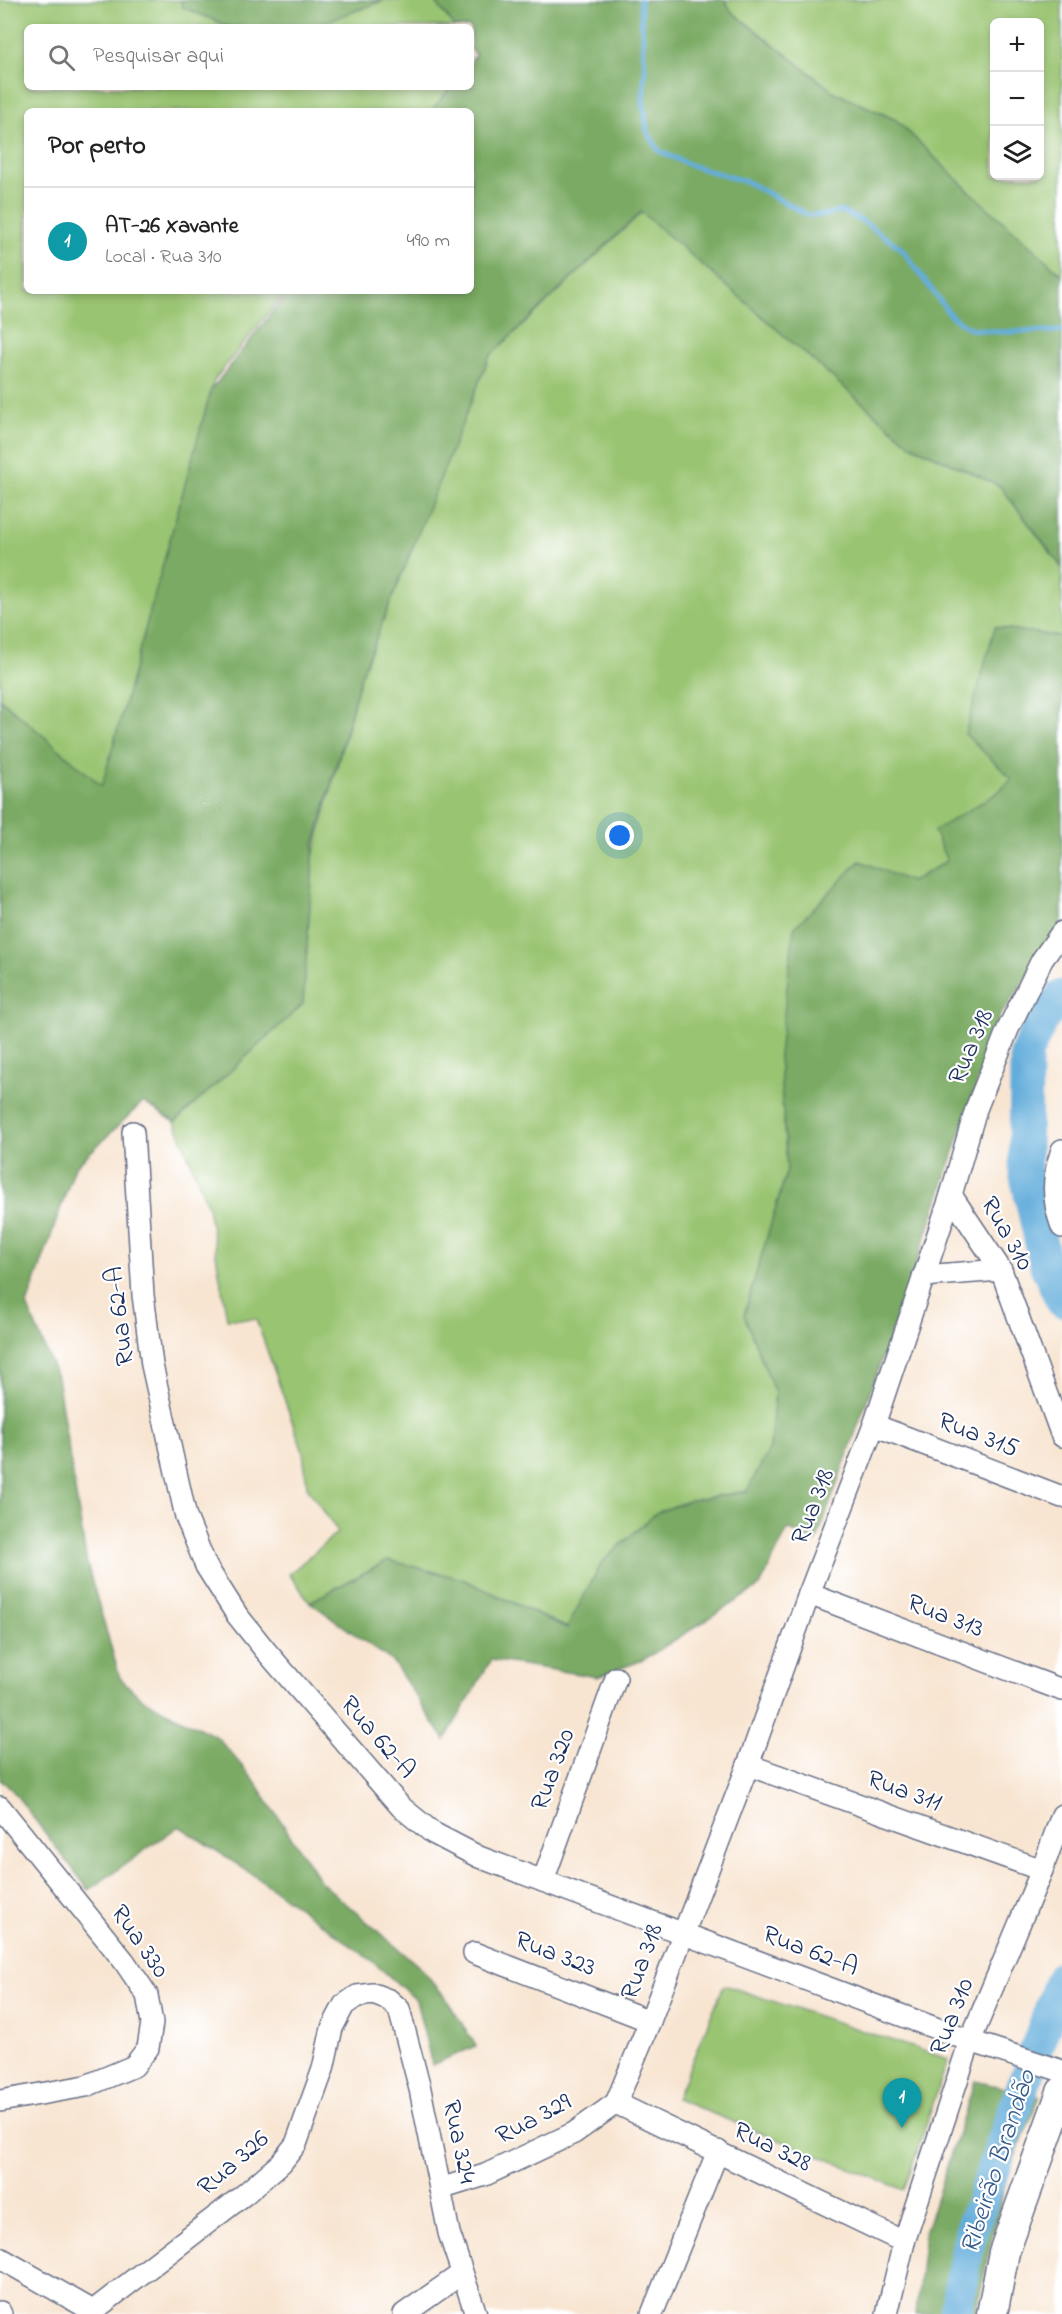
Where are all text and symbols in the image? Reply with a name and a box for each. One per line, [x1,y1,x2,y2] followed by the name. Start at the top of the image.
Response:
[990,18,1044,180] map controls
[990,18,1044,72] button: +
[24,24,474,90] search box
[45,41,78,74] icon: search
[93,41,224,73] text: Pesquisar aqui
[990,72,1044,126] button: −
[990,126,1044,180] button: layers
[48,128,146,166] text: Por perto
[105,211,239,243] text: AT-26 Xavante
[64,227,71,256] text: 1
[407,227,450,256] text: 490 m
[105,243,222,272] text: Local · Rua 310
[605,821,634,850] your location
[939,1003,1005,1091] street label: Rua 318
[970,1190,1042,1278] street label: Rua 310
[96,1264,146,1368] street label: Rua 62-A
[932,1403,1024,1469] street label: Rua 315
[782,1463,846,1550] street label: Rua 318
[901,1585,989,1649] street label: Rua 313
[330,1688,424,1788] street label: Rua 62-A
[522,1724,586,1816] street label: Rua 320
[861,1761,947,1823] street label: Rua 311
[100,1897,178,1987] street label: Rua 330
[757,1916,863,1988] street label: Rua 62-A
[612,1918,674,2005] street label: Rua 318
[509,1922,601,1988] street label: Rua 323
[921,1973,985,2061] street label: Rua 310
[951,2064,1047,2259] water label: Ribeirão Brandão
[882,2078,922,2128] pin: 1
[489,2084,579,2156] street label: Rua 329
[431,2097,485,2187] street label: Rua 324
[726,2113,818,2183] street label: Rua 328
[190,2122,278,2206] street label: Rua 326

